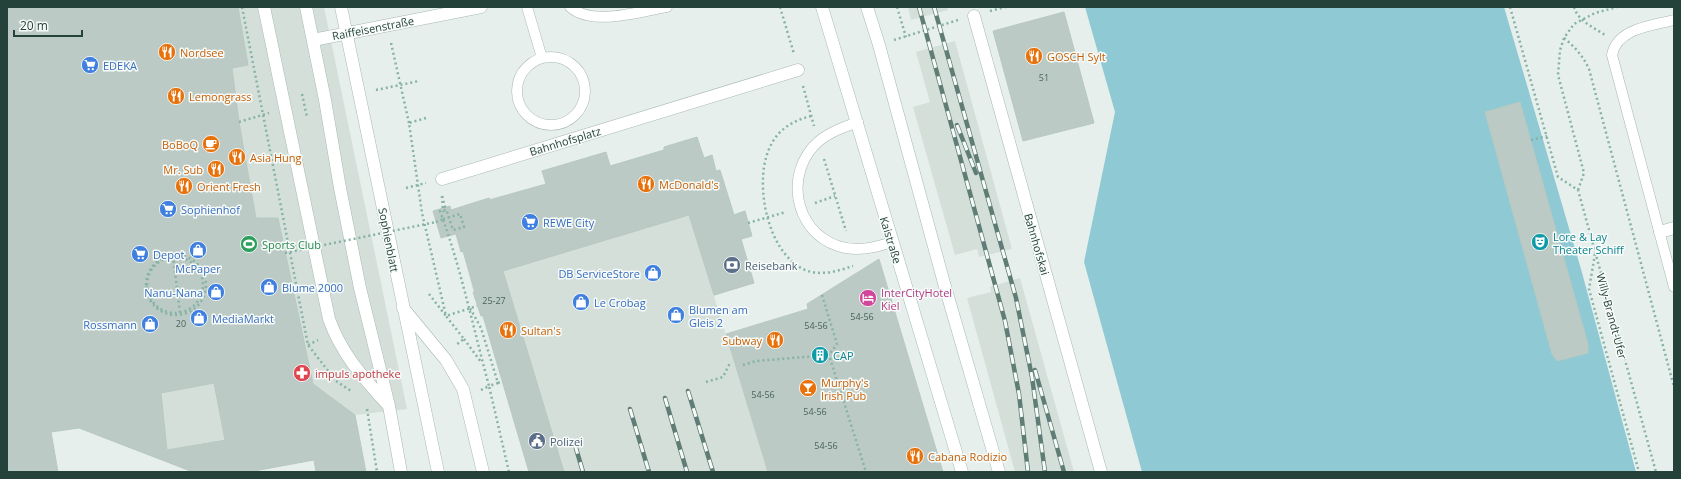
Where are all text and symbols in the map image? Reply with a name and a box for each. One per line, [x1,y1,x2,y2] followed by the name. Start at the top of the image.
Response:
[14,12,82,38] scale bar
[331,13,415,43] street label: Raiffeisenstraße
[20,17,48,34] text: 20 m
[157,42,177,62] restaurant icon: Nordsee
[180,45,224,60] place label: Nordsee
[1024,46,1044,66] restaurant icon: GOSCH Sylt
[1047,49,1106,64] place label: GOSCH Sylt
[80,55,100,75] supermarket icon: EDEKA
[103,58,137,73] place label: EDEKA
[1039,71,1049,84] house number: 51
[166,86,186,106] restaurant icon: Lemongrass
[189,89,252,104] place label: Lemongrass
[528,123,602,159] street label: Bahnhofsplatz
[201,134,221,154] cafe icon: BoBoQ
[162,137,198,152] place label: BoBoQ
[227,147,247,167] restaurant icon: Asia Hung
[250,150,302,165] place label: Asia Hung
[206,159,226,179] restaurant icon: Mr. Sub
[163,162,203,177] place label: Mr. Sub
[636,174,656,194] restaurant icon: McDonald's
[174,176,194,196] restaurant icon: Orient Fresh
[659,177,719,192] place label: McDonald's
[197,179,261,194] place label: Orient Fresh
[158,199,178,219] supermarket icon: Sophienhof
[181,202,241,217] place label: Sophienhof
[375,207,403,274] street label: Sophienblatt
[1021,211,1053,277] street label: Bahnhofskai
[520,212,540,232] supermarket icon: REWE City
[543,215,595,230] place label: REWE City
[877,215,905,265] street label: Kaistraße
[1553,229,1624,257] place label: Lore & Lay Theater Schiff
[1530,232,1550,252] theatre icon: Lore & Lay Theater Schiff
[239,234,259,254] sports icon: Sports Club
[262,237,321,252] place label: Sports Club
[188,240,208,260] shop icon: McPaper
[130,244,150,264] supermarket icon: Depot
[153,247,185,262] place label: Depot
[722,255,742,275] bank icon: Reisebank
[745,258,798,273] place label: Reisebank
[175,261,221,276] place label: McPaper
[643,263,663,283] shop icon: DB ServiceStore
[558,266,640,281] place label: DB ServiceStore
[1593,271,1631,361] street label: Willy-Brandt-Ufer
[259,277,279,297] shop icon: Blume 2000
[282,280,343,295] place label: Blume 2000
[206,282,226,302] shop icon: Nanu-Nana
[144,285,203,300] place label: Nanu-Nana
[881,285,952,313] place label: InterCityHotel Kiel
[858,288,878,308] hotel icon: InterCityHotel Kiel
[571,292,591,312] shop icon: Le Crobag
[482,294,506,307] house number: 25-27
[594,295,646,310] place label: Le Crobag
[689,302,748,330] place label: Blumen am Gleis 2
[666,305,686,325] shop icon: Blumen am Gleis 2
[189,308,209,328] shop icon: MediaMarkt
[850,310,874,323] house number: 54-56
[212,311,274,326] place label: MediaMarkt
[140,314,160,334] shop icon: Rossmann
[83,317,137,332] place label: Rossmann
[176,317,186,330] house number: 20
[804,319,828,332] house number: 54-56
[498,320,518,340] restaurant icon: Sultan's
[521,323,561,338] place label: Sultan's
[765,330,785,350] restaurant icon: Subway
[722,333,762,348] place label: Subway
[810,345,830,365] building icon: CAP
[833,348,854,363] place label: CAP
[292,363,312,383] pharmacy icon: impuls apotheke
[315,366,401,381] place label: impuls apotheke
[821,375,869,403] place label: Murphy's Irish Pub
[798,378,818,398] bar icon: Murphy's Irish Pub
[751,388,775,401] house number: 54-56
[803,405,827,418] house number: 54-56
[527,431,547,451] public building icon: Polizei
[550,434,583,449] place label: Polizei
[814,439,838,452] house number: 54-56
[905,446,925,466] restaurant icon: Cabana Rodizio
[928,449,1007,464] place label: Cabana Rodizio

